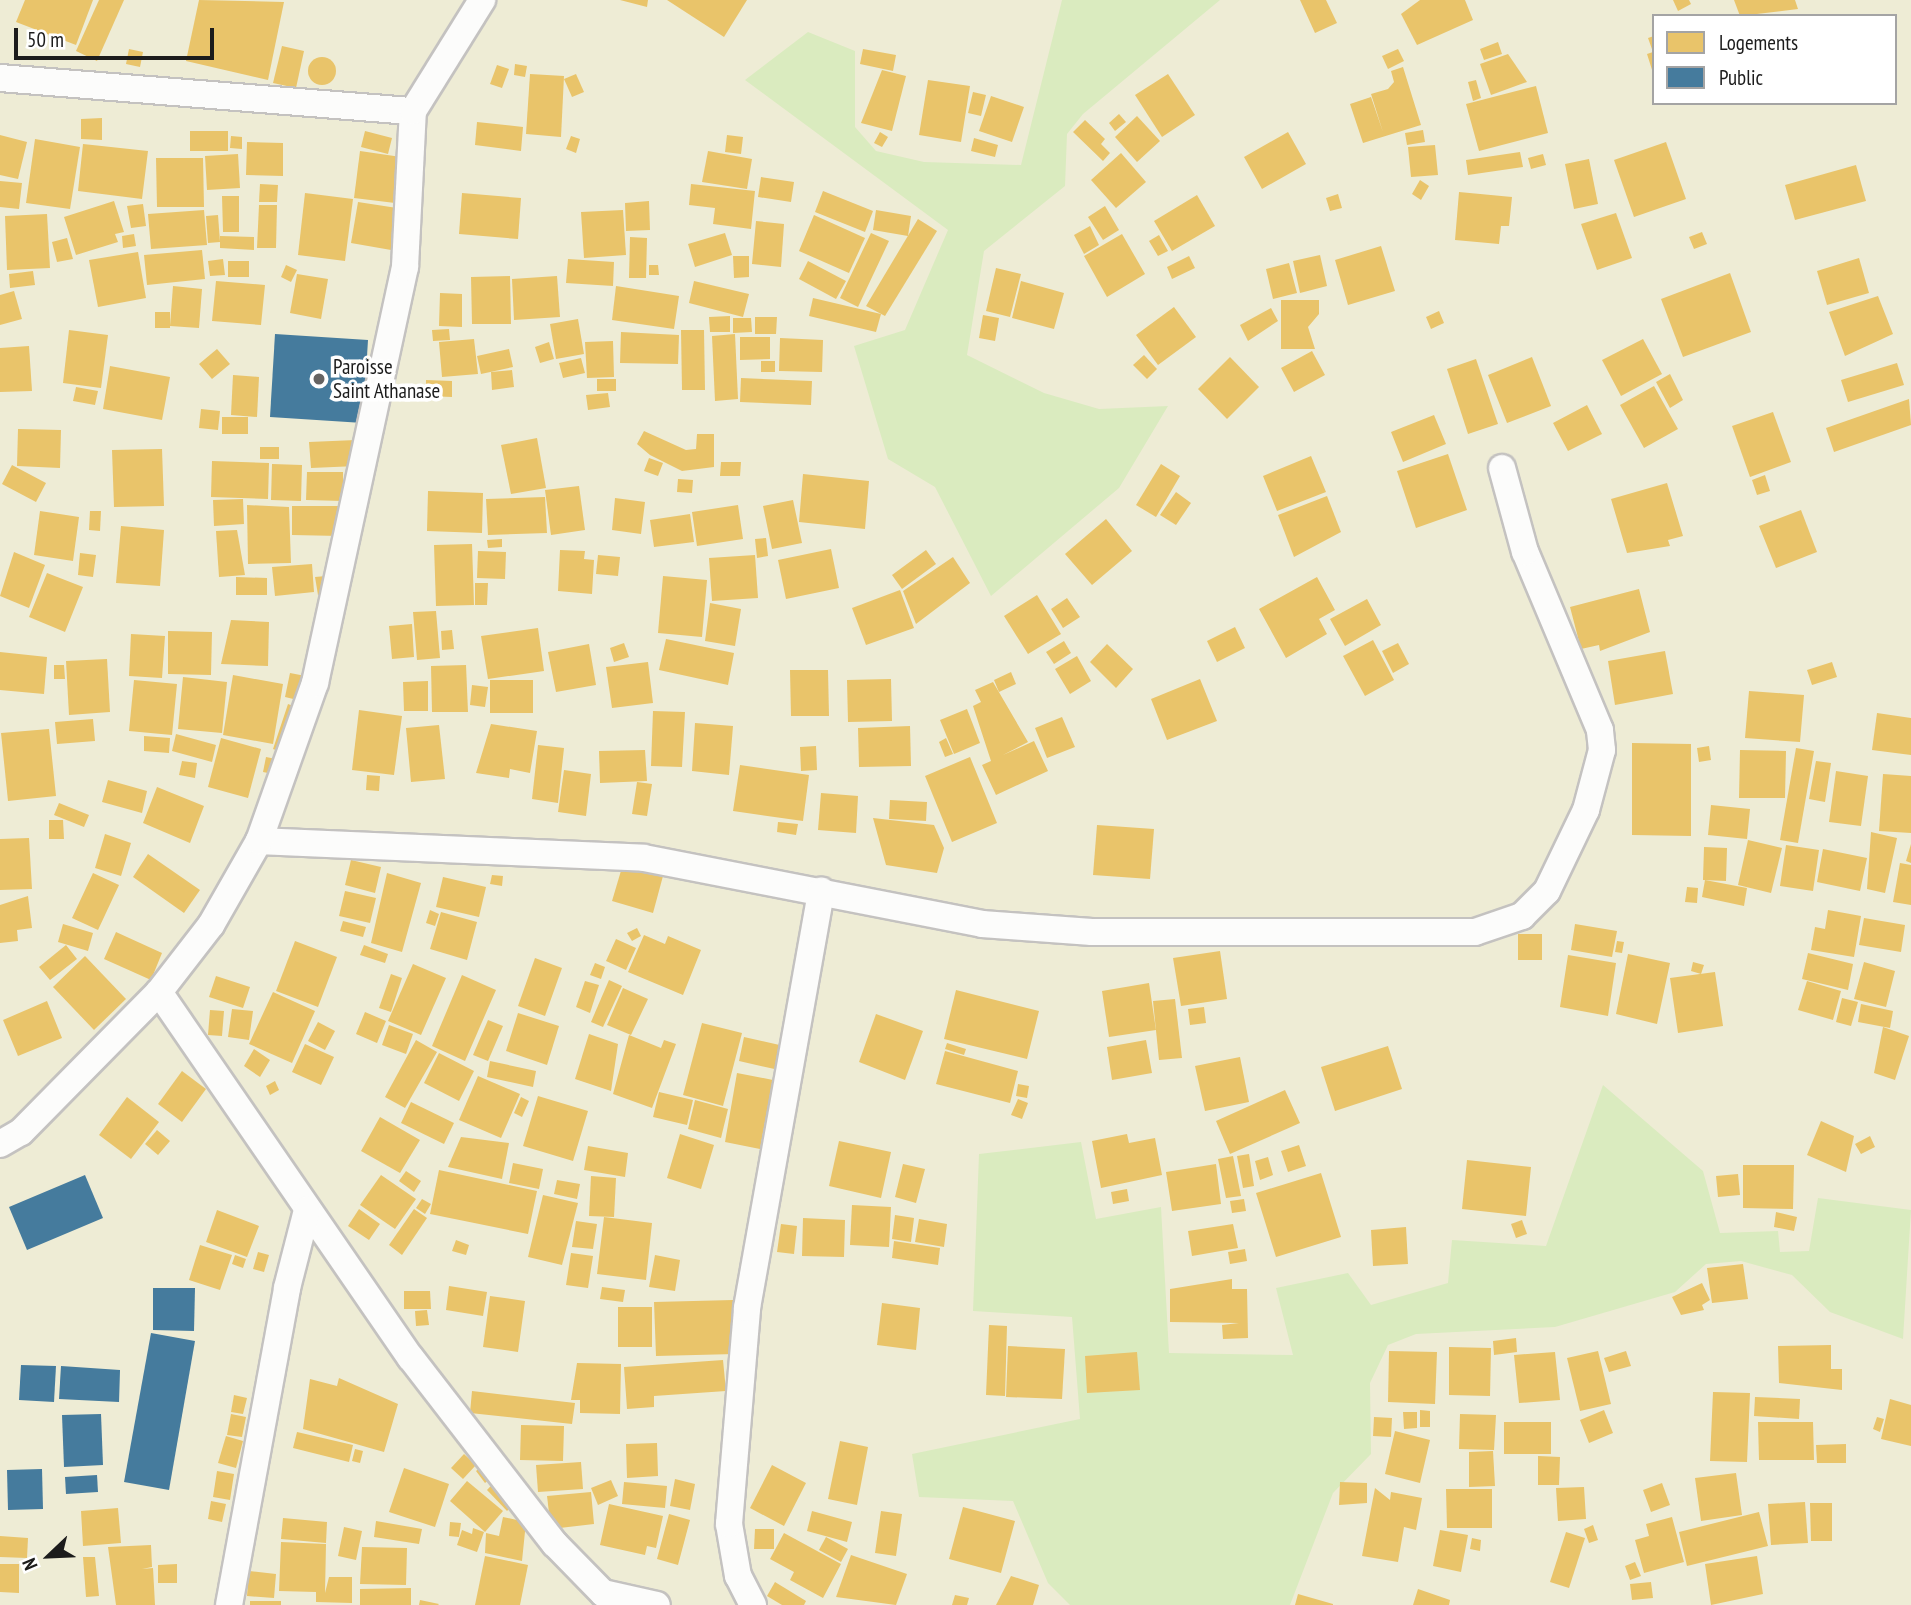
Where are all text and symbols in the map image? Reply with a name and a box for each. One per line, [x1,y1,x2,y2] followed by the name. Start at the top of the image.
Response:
[18,14,217,58] scale bar
[1652,14,1897,105] legend
[27,26,64,53] text: 50 m
[1719,29,1798,56] text: Logements
[1719,64,1763,91] text: Public
[333,354,441,404] place label: Paroisse Saint Athanase
[311,371,327,387] marker: Paroisse Saint Athanase
[14,1521,84,1591] north arrow
[17,1555,43,1574] text: N

